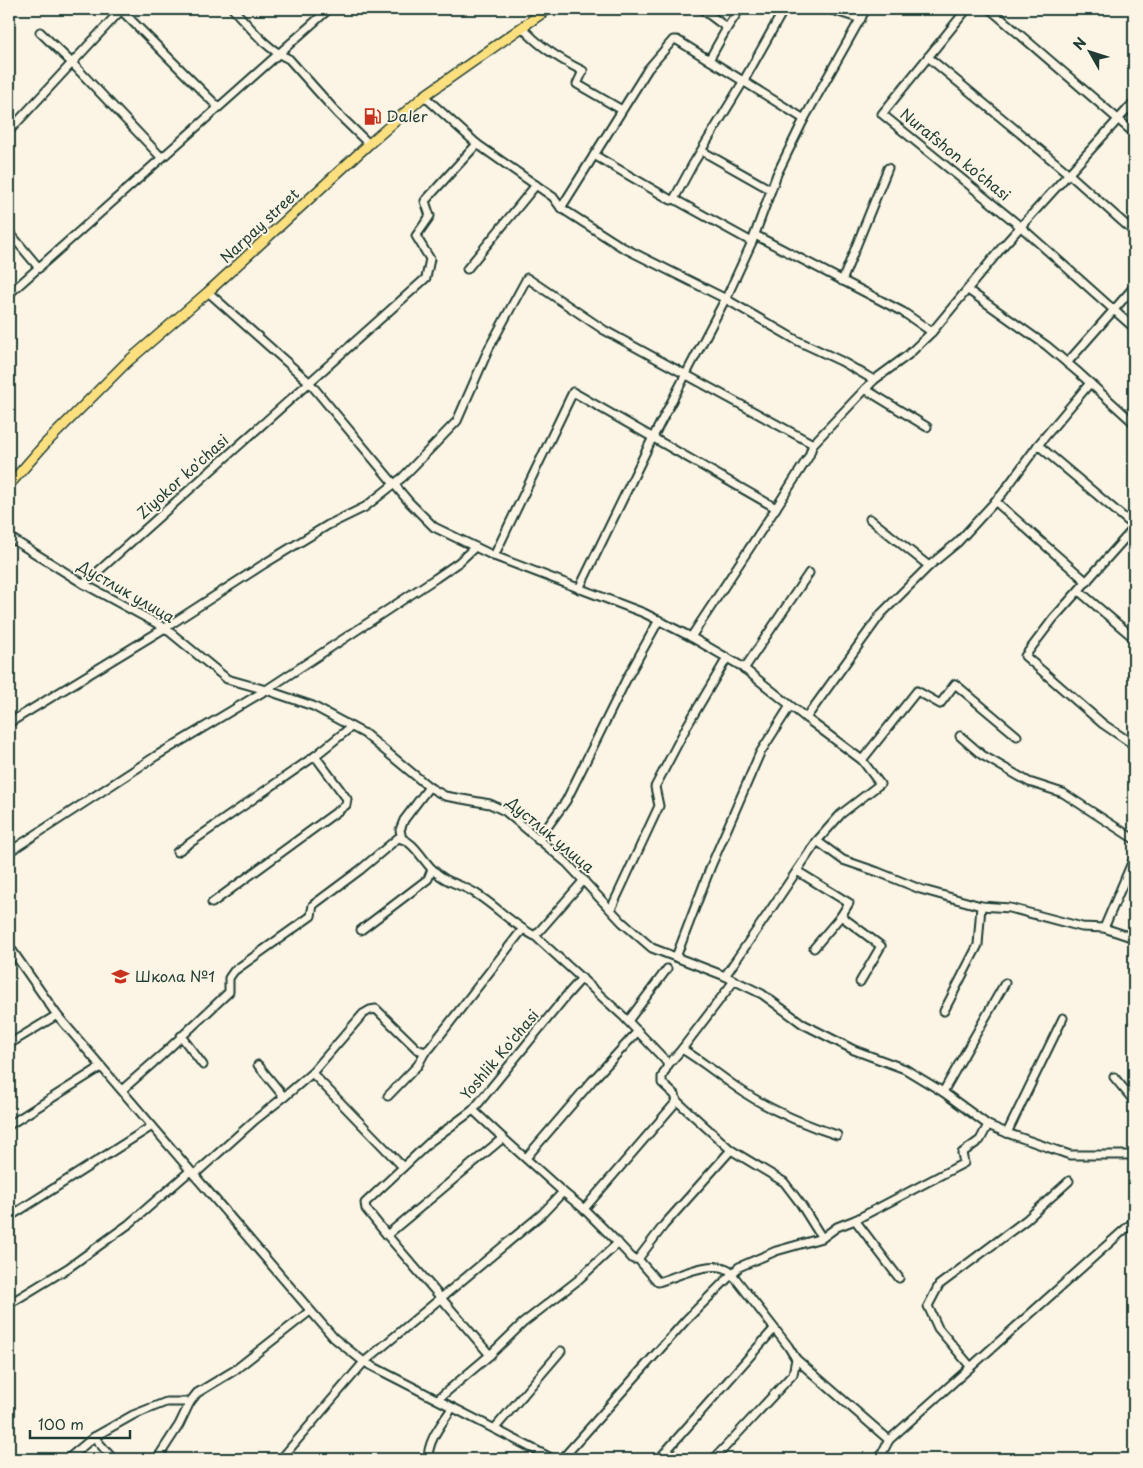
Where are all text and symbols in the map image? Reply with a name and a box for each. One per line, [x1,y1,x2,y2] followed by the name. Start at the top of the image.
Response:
[1066,28,1116,78] north arrow
[1068,33,1091,54] text: N
[896,102,1016,206] street label: Nurafshon ko’chasi
[386,104,428,127] place label: Daler
[362,107,382,127] fuel station icon: Daler
[214,182,304,268] street label: Narpay street
[131,428,233,523] street label: Ziyokor ko'chasi
[73,553,180,628] street label: Дустлик улица
[501,789,600,878] street label: Дустлик улица
[135,964,215,987] place label: Школа №1
[111,967,131,987] school or university icon: Школа №1
[454,1004,544,1104] street label: Yoshlik Ko'chasi
[30,1408,130,1440] scale bar
[38,1412,84,1435] text: 100 m

